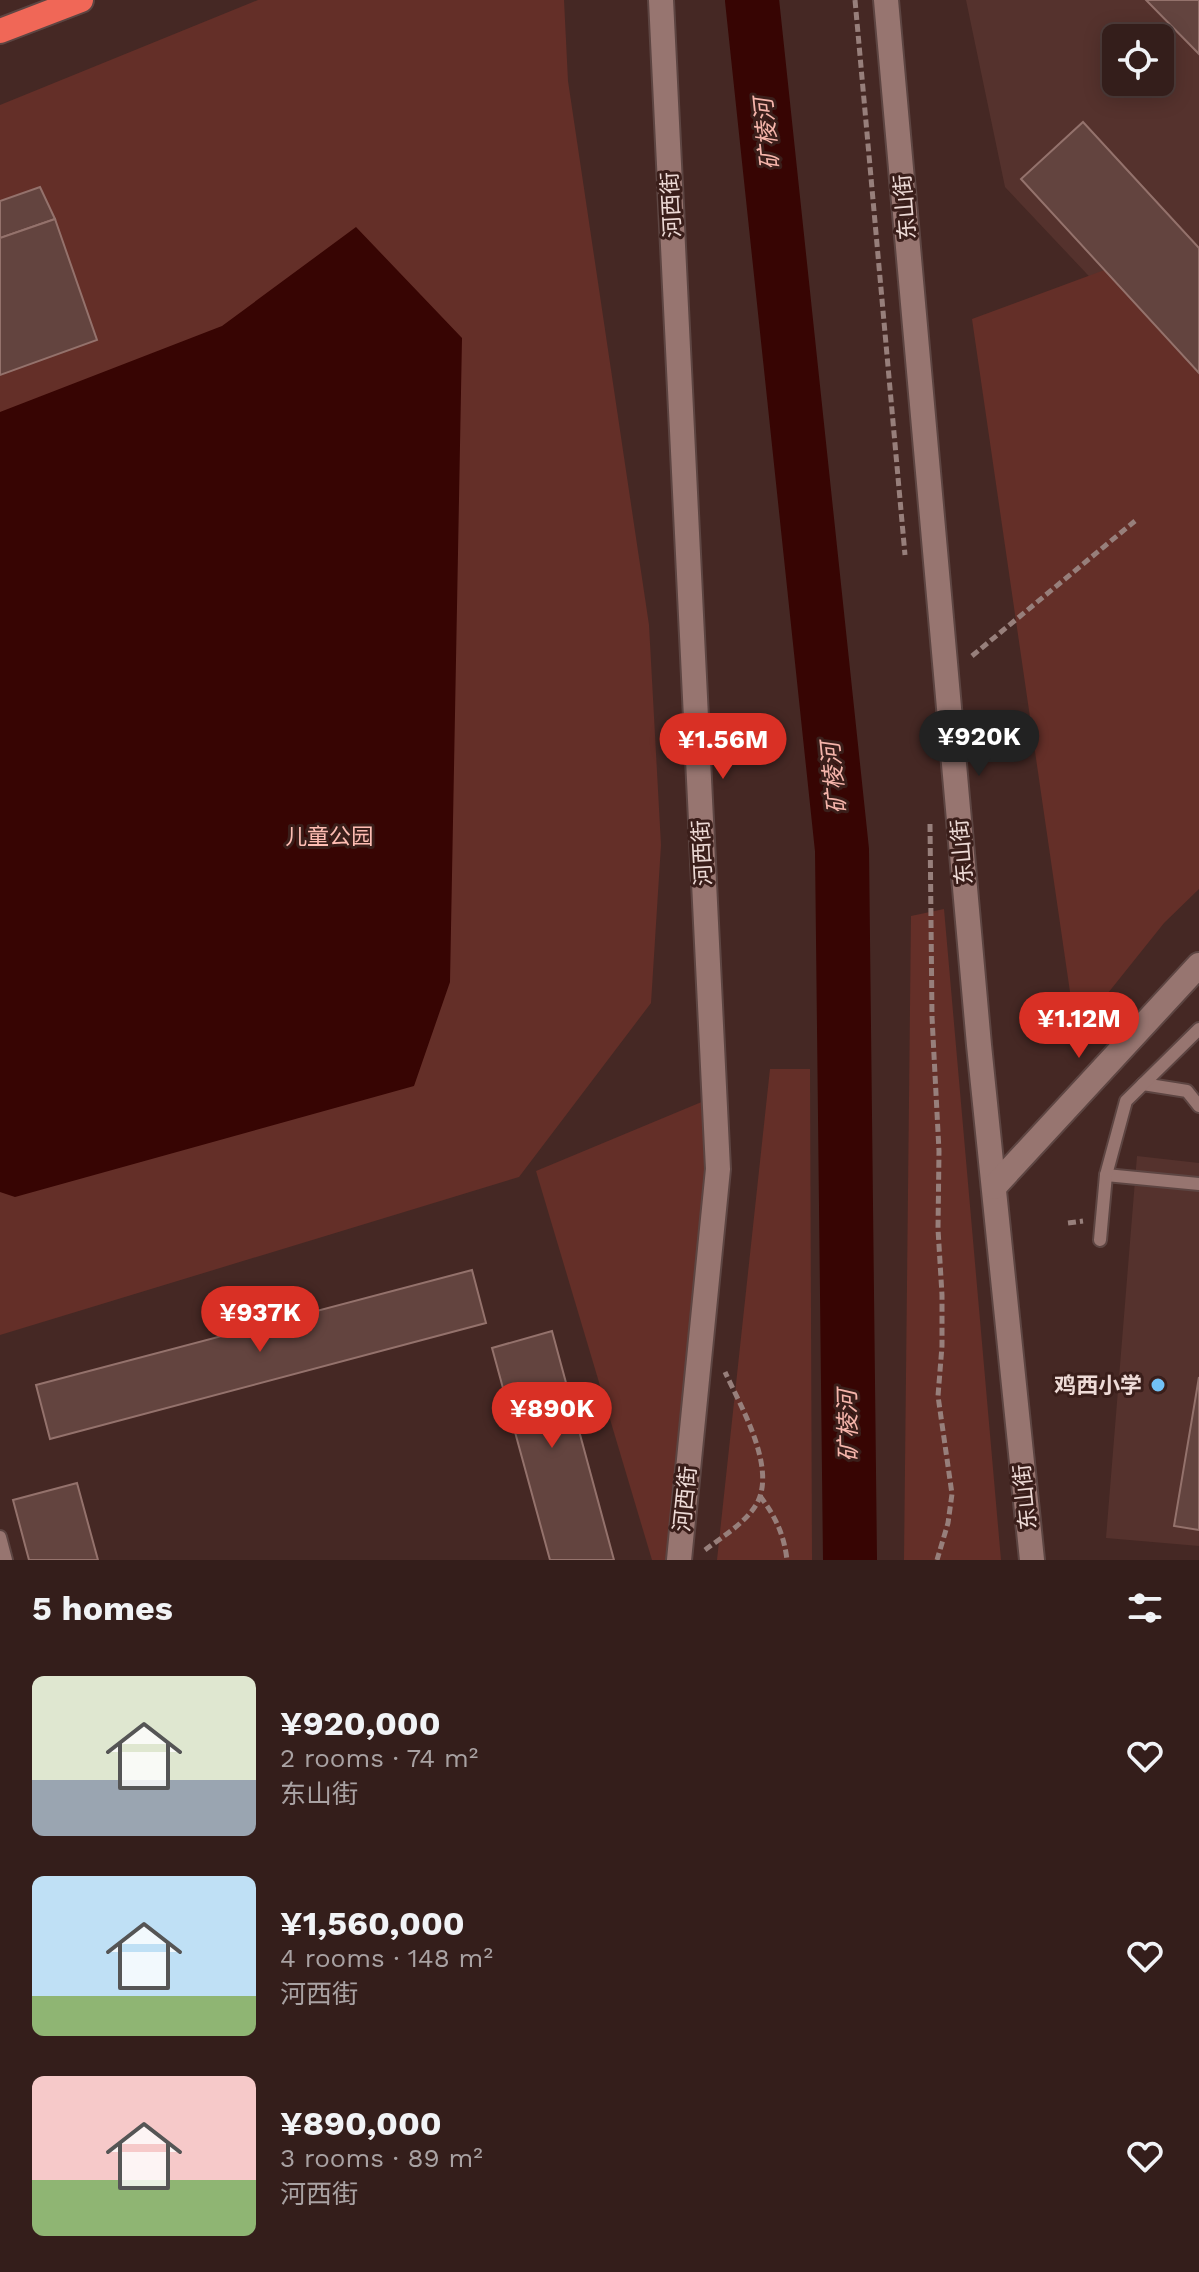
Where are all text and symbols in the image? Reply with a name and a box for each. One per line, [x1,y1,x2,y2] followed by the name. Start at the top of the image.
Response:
[1102,24,1174,96] map controls
[1102,24,1174,96] button: locate
[749,93,785,171] water label: 矿棱河
[657,171,685,239] street label: 河西街
[890,173,920,241] street label: 东山街
[923,710,1035,778] pin: ¥920K
[658,713,788,781] pin: ¥1.56M
[937,721,1021,751] text: ¥920K
[678,724,768,754] text: ¥1.56M
[816,737,852,815] water label: 矿棱河
[947,818,977,886] street label: 东山街
[688,819,716,887] street label: 河西街
[285,824,373,849] park label: 儿童公园
[1014,992,1144,1060] pin: ¥1.12M
[1037,1003,1121,1033] text: ¥1.12M
[204,1286,316,1354] pin: ¥937K
[219,1297,301,1327] text: ¥937K
[1054,1373,1142,1398] place label: 鸡西小学
[1149,1376,1167,1394] marker: 鸡西小学
[496,1382,608,1450] pin: ¥890K
[833,1386,863,1462] water label: 矿棱河
[510,1393,594,1423] text: ¥890K
[1009,1463,1041,1531] street label: 东山街
[669,1465,701,1533] street label: 河西街
[1123,1586,1167,1630] icon: filters
[32,1588,173,1628] text: 5 homes
[280,1703,441,1743] text: ¥920,000
[96,1708,192,1804] icon: home
[1123,1734,1167,1778] icon: heart
[280,1743,478,1773] text: 2 rooms · 74 m²
[280,1779,358,1809] text: 东山街
[280,1903,465,1943] text: ¥1,560,000
[96,1908,192,2004] icon: home
[1123,1934,1167,1978] icon: heart
[280,1943,493,1973] text: 4 rooms · 148 m²
[280,1979,358,2009] text: 河西街
[280,2103,442,2143] text: ¥890,000
[96,2108,192,2204] icon: home
[1123,2134,1167,2178] icon: heart
[280,2143,483,2173] text: 3 rooms · 89 m²
[280,2179,358,2209] text: 河西街

